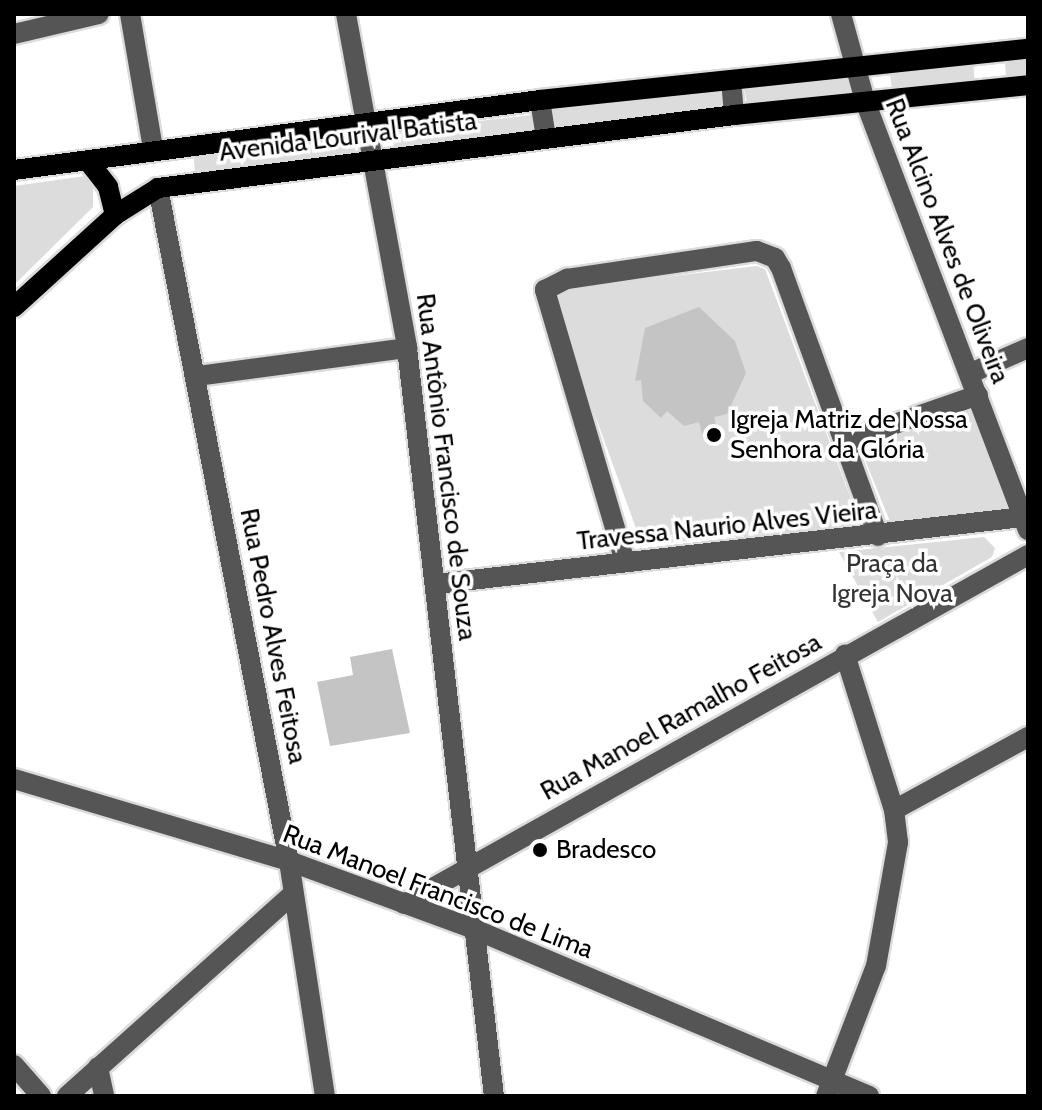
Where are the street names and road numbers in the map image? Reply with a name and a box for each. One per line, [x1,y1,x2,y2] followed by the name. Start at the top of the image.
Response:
[878,94,1016,388] street label: Rua Alcino Alves de Oliveira
[217,106,479,168] street label: Avenida Lourival Batista
[409,292,483,642] street label: Rua Antônio Francisco de Souza
[575,495,879,557] street label: Travessa Naurio Alves Vieira
[233,506,313,766] street label: Rua Pedro Alves Feitosa
[535,627,827,807] street label: Rua Manoel Ramalho Feitosa
[279,818,597,966] street label: Rua Manoel Francisco de Lima

